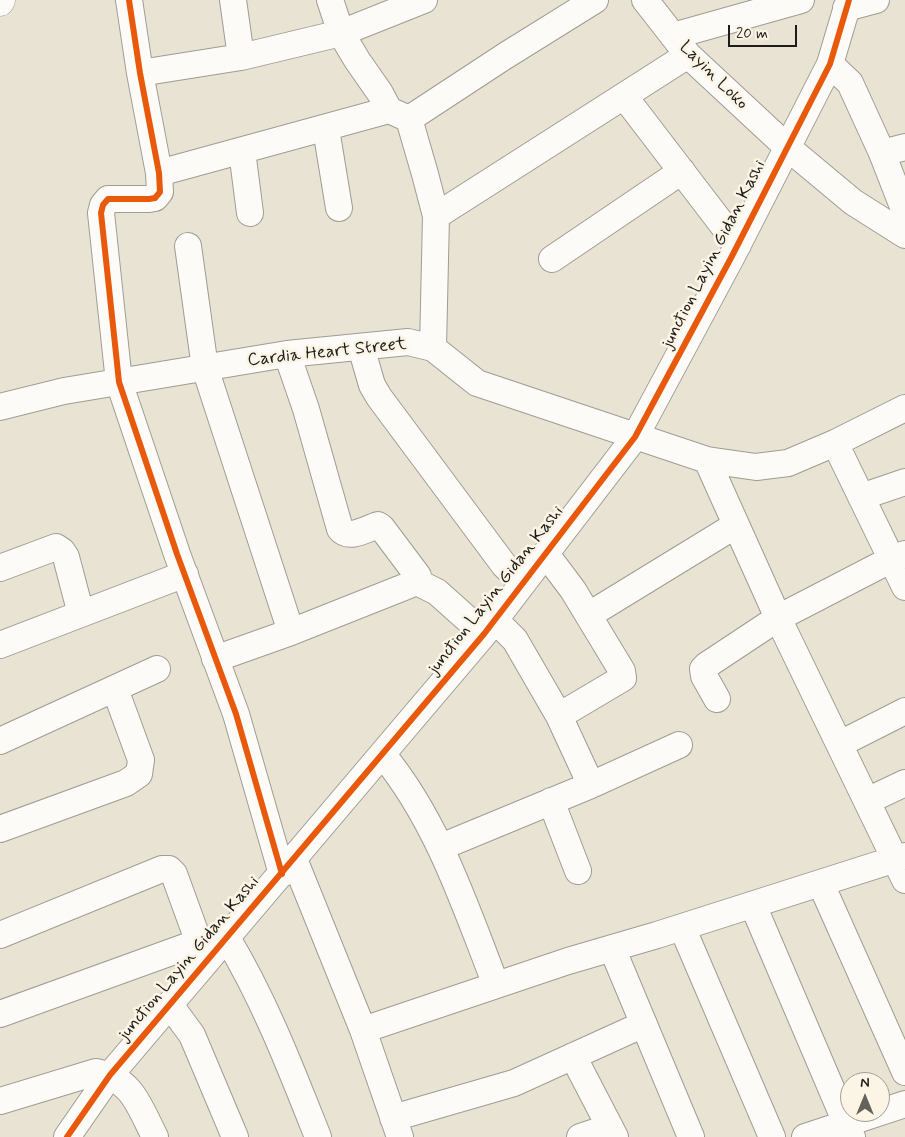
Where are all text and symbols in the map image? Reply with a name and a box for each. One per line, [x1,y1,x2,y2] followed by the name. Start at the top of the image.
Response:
[730,15,799,47] scale bar
[736,24,768,44] text: 20 m
[674,37,752,115] street label: Layin Loko
[657,157,771,353] street label: junction Layin Gidan Kashi
[246,334,408,372] street label: Cardia Heart Street
[423,502,569,680] street label: junction Layin Gidan Kashi
[113,872,265,1046] street label: junction Layin Gidan Kashi
[840,1072,890,1122] north arrow
[860,1074,870,1092] text: N

